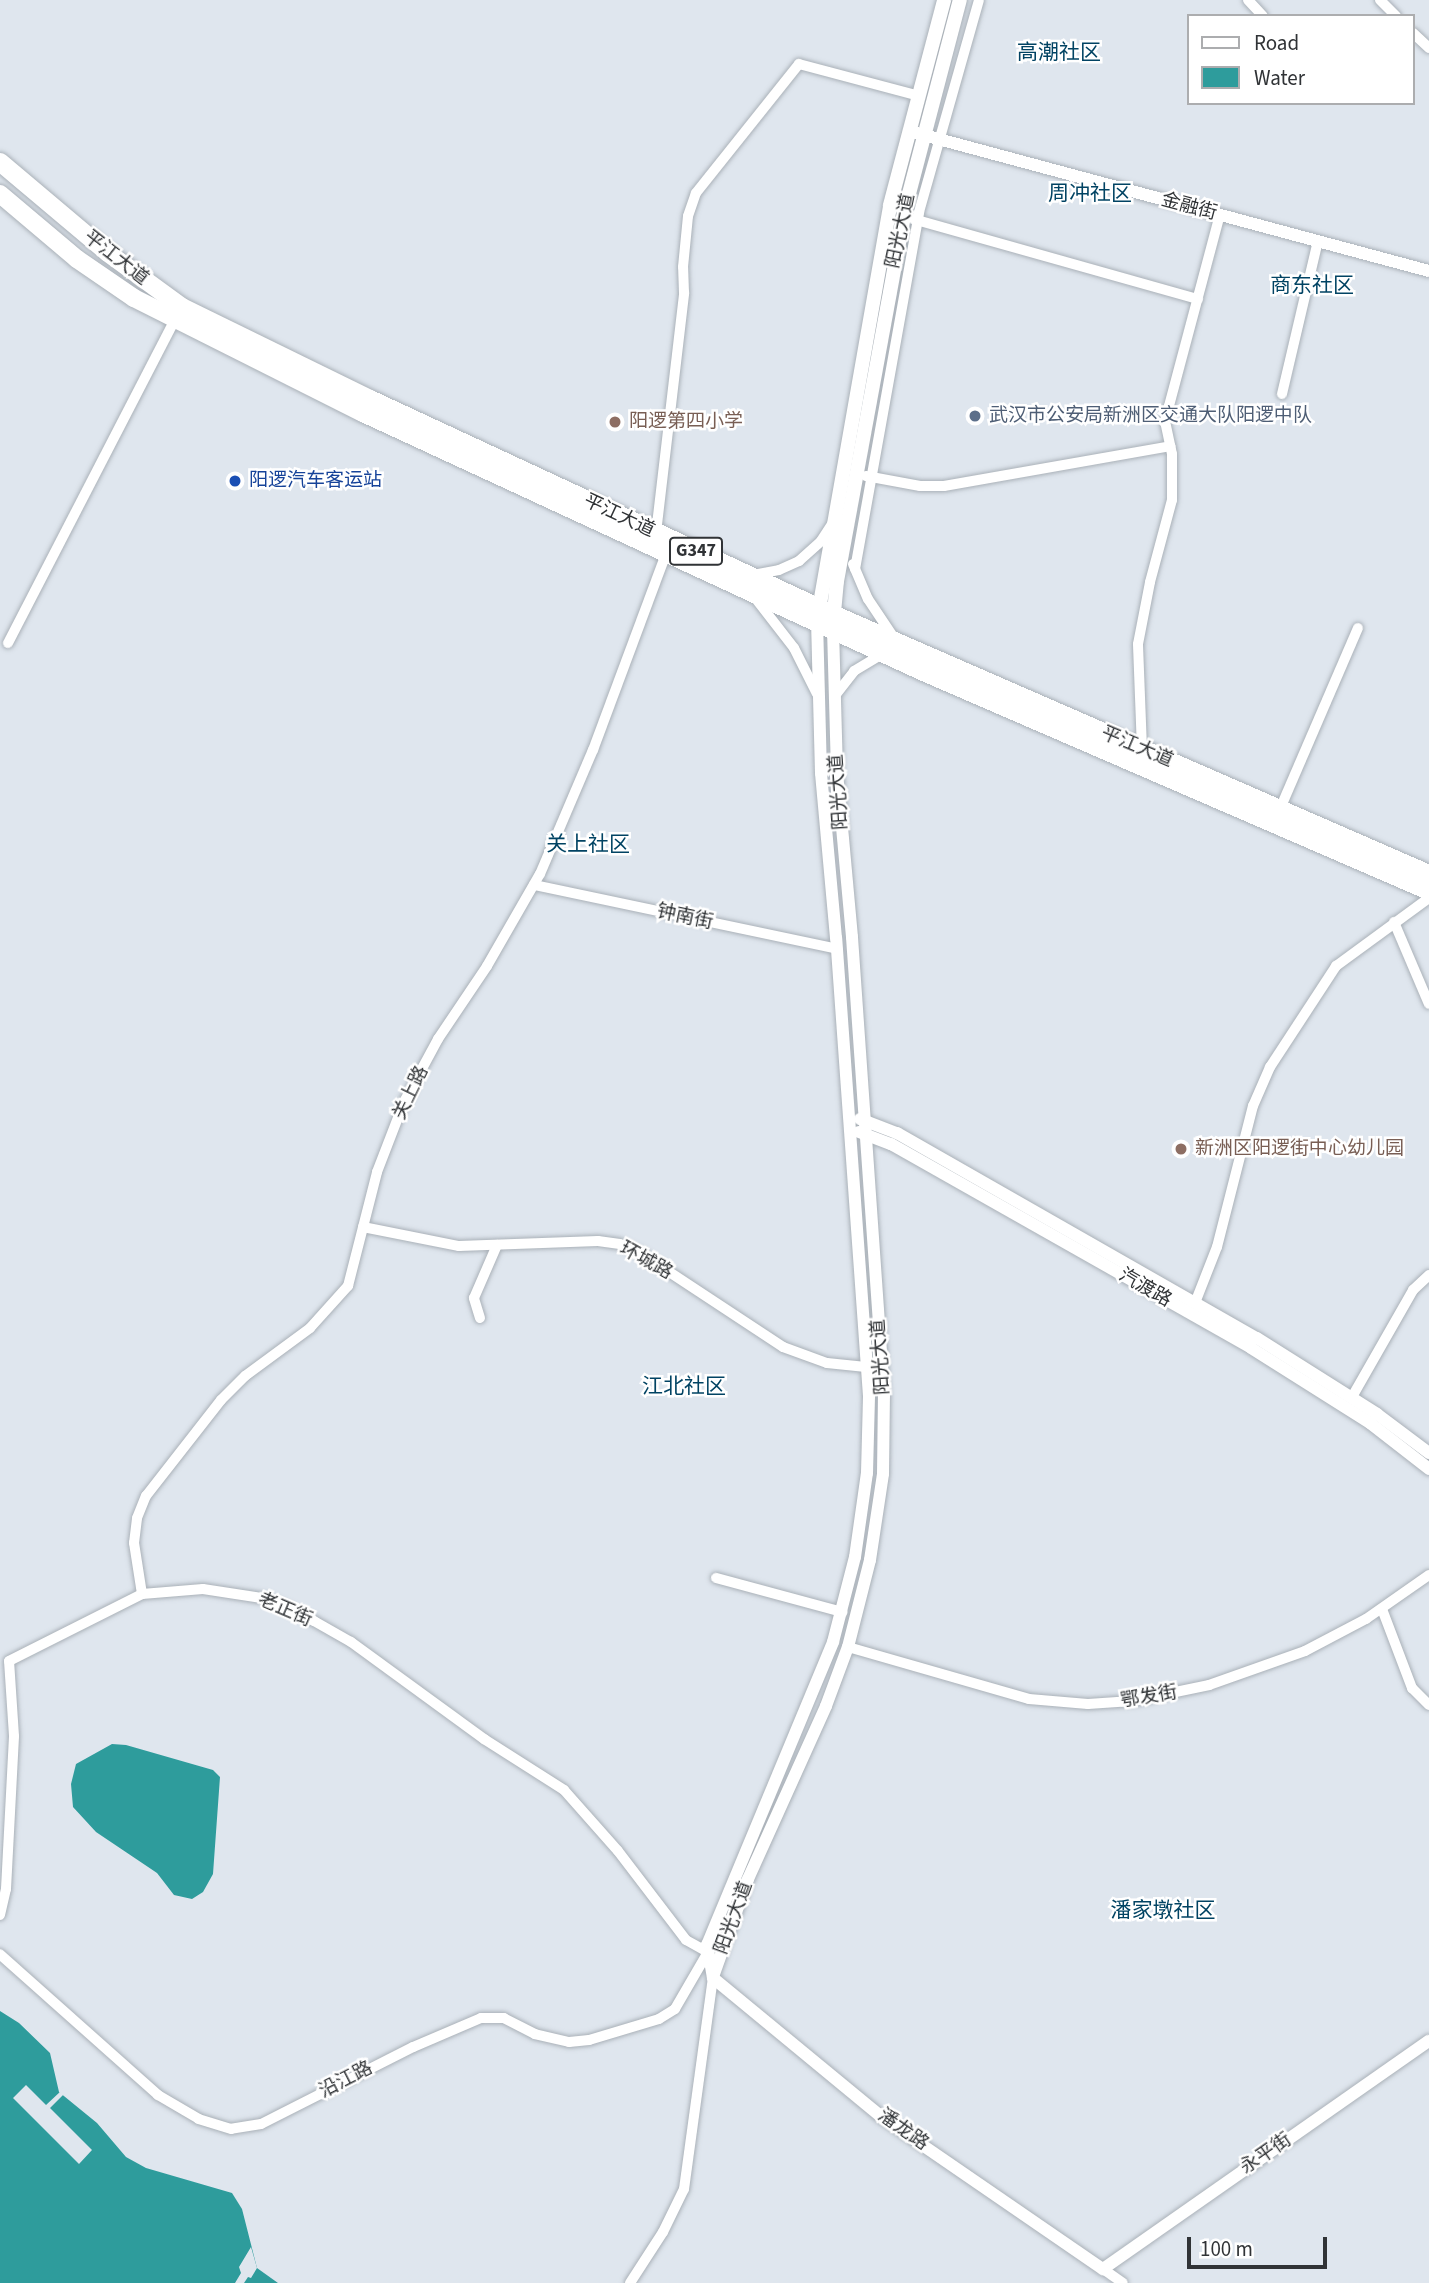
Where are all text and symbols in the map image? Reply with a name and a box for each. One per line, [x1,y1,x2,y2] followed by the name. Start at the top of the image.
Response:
[1188,14,1415,105] legend
[1254,28,1299,58] text: Road
[1017,39,1101,65] district label: 高潮社区
[1254,63,1305,93] text: Water
[1048,180,1132,206] district label: 周冲社区
[1159,189,1219,225] street label: 金融街
[882,191,920,271] street label: 阳光大道
[79,226,153,290] street label: 平江大道
[1270,272,1354,298] district label: 商东社区
[989,405,1312,427] place label: 武汉市公安局新洲区交通大队阳逻中队
[967,408,983,424] marker: 武汉市公安局新洲区交通大队阳逻中队
[629,411,743,433] place label: 阳逻第四小学
[607,414,623,430] marker: 阳逻第四小学
[249,470,382,492] place label: 阳逻汽车客运站
[227,473,243,489] marker: 阳逻汽车客运站
[580,490,658,542] street label: 平江大道
[668,536,724,566] road number: G347
[1098,722,1176,772] street label: 平江大道
[825,753,853,831] street label: 阳光大道
[546,831,630,857] district label: 关上社区
[655,900,715,934] street label: 钟南街
[388,1062,434,1124] street label: 关上路
[1195,1138,1404,1160] place label: 新洲区阳逻街中心幼儿园
[1173,1141,1189,1157] marker: 新洲区阳逻街中心幼儿园
[616,1237,676,1285] street label: 环城路
[1115,1264,1175,1312] street label: 汽渡路
[867,1318,895,1396] street label: 阳光大道
[642,1373,726,1399] district label: 江北社区
[254,1588,316,1632] street label: 老正街
[1119,1681,1179,1713] street label: 鄂发街
[710,1878,758,1958] street label: 阳光大道
[1111,1897,1215,1923] district label: 潘家墩社区
[315,2057,377,2103] street label: 沿江路
[873,2104,933,2156] street label: 潘龙路
[1236,2128,1296,2180] street label: 永平街
[1191,2224,1331,2268] scale bar
[1200,2234,1253,2264] text: 100 m

